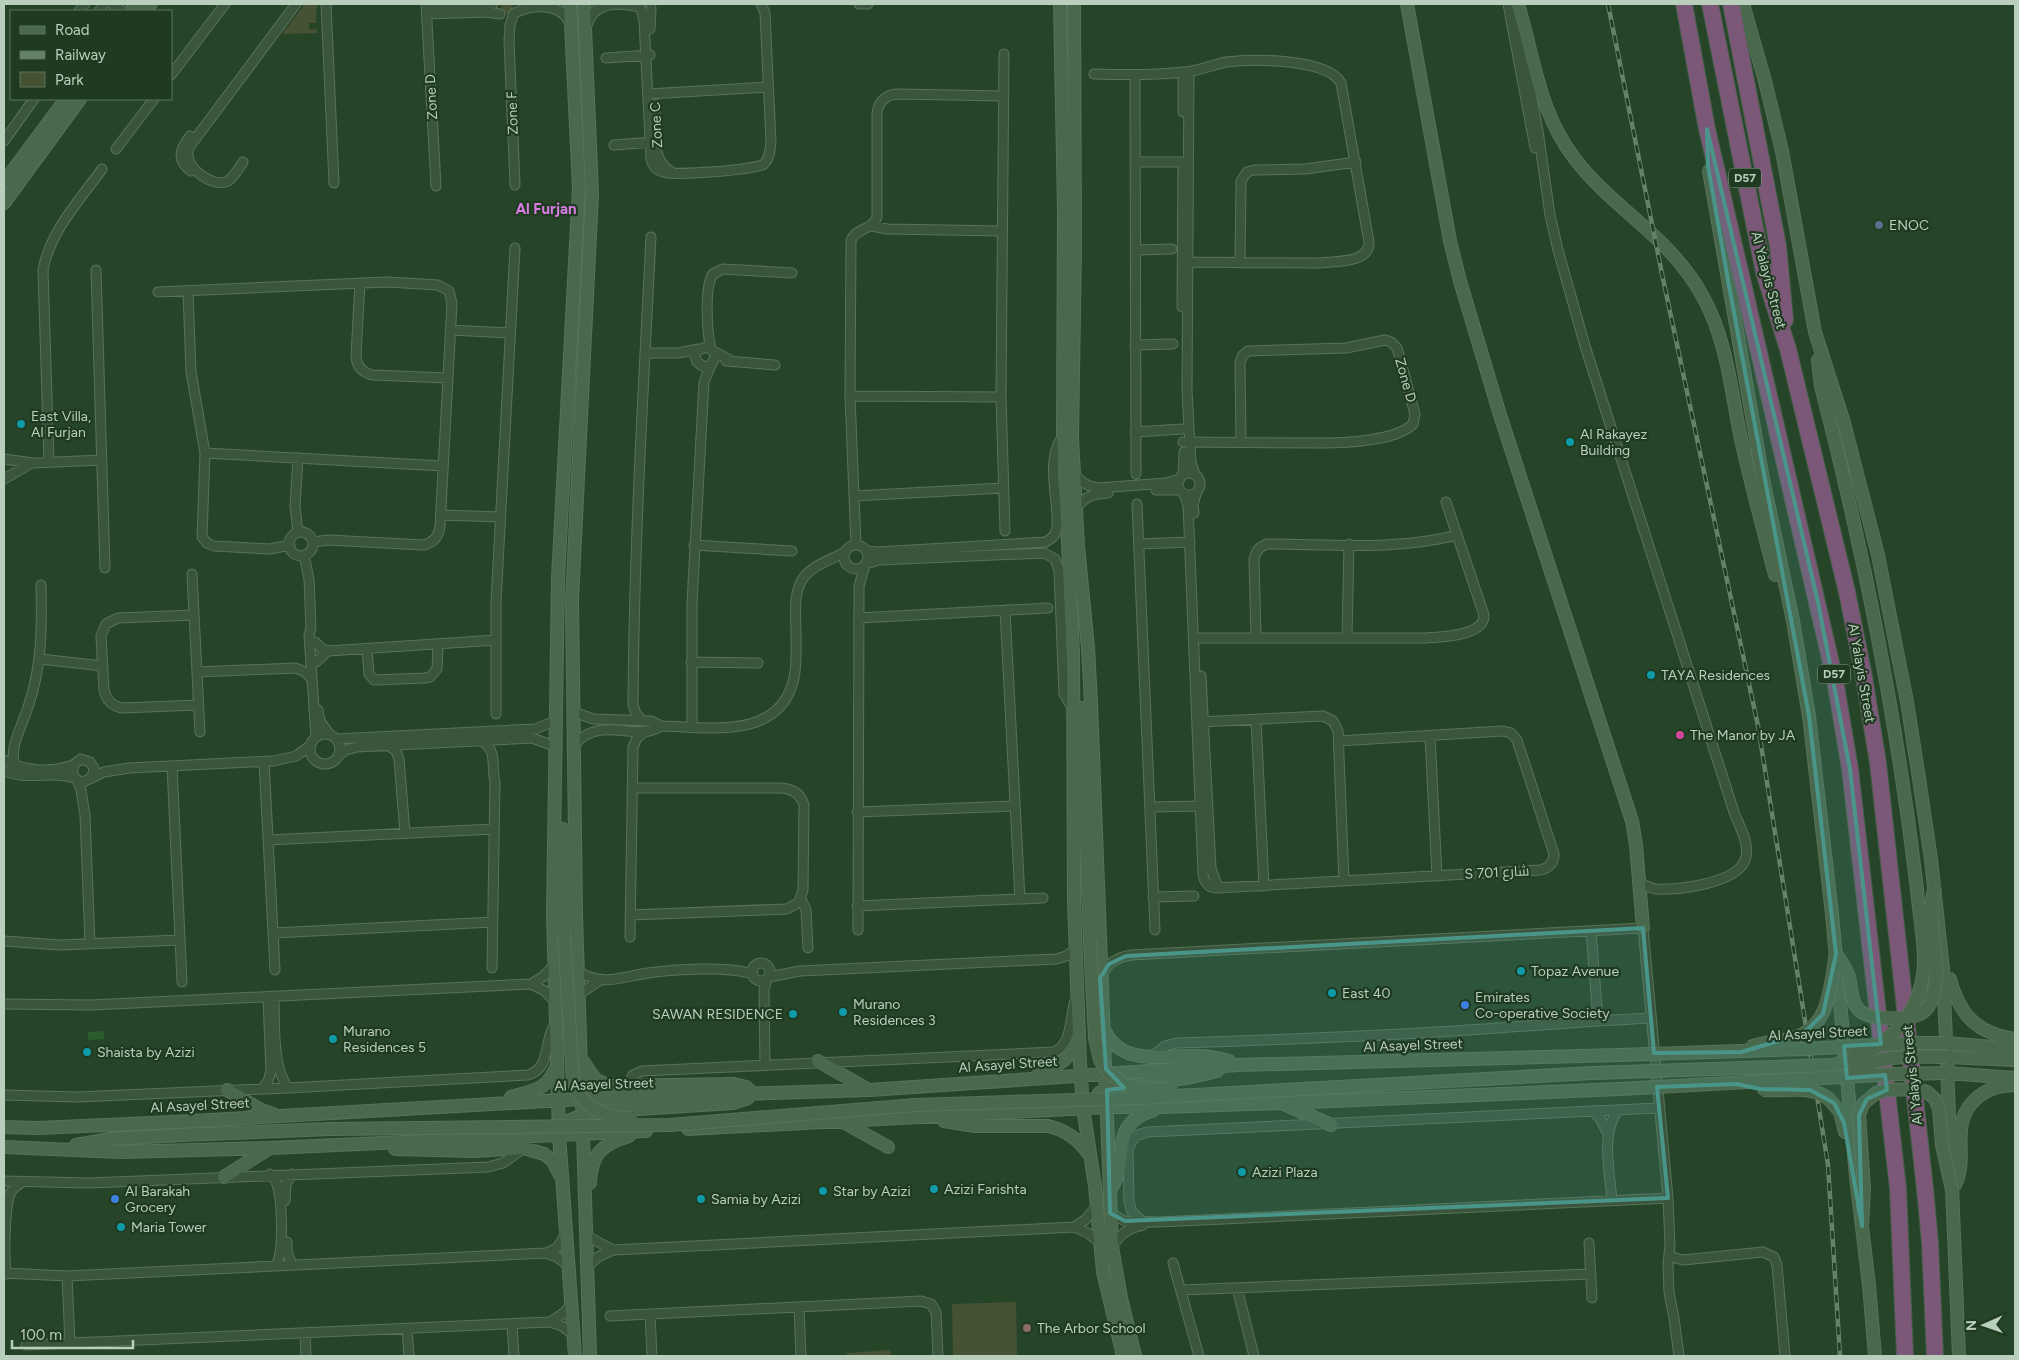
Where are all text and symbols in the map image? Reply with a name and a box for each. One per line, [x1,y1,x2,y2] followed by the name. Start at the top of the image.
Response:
[10,10,172,100] legend
[55,21,90,39] text: Road
[55,46,106,64] text: Railway
[55,71,84,89] text: Park
[422,74,441,120] street label: Zone D
[503,91,522,135] street label: Zone F
[647,102,666,148] street label: Zone C
[1729,168,1761,188] road number: D57
[515,200,577,218] district label: Al Furjan
[1889,217,1929,234] place label: ENOC
[1873,219,1885,231] marker: ENOC
[1747,229,1790,331] street label: Al Yalayis Street
[1391,356,1420,404] street label: Zone D
[31,408,91,441] place label: East Villa, Al Furjan
[15,418,27,430] marker: East Villa, Al Furjan
[1580,426,1647,459] place label: Al Rakayez Building
[1564,436,1576,448] marker: Al Rakayez Building
[1844,622,1879,724] street label: Al Yalayis Street
[1818,664,1850,684] road number: D57
[1661,667,1770,684] place label: TAYA Residences
[1645,669,1657,681] marker: TAYA Residences
[1690,727,1796,744] place label: The Manor by JA
[1674,729,1686,741] marker: The Manor by JA
[1464,862,1530,883] street label: S 701 شارع
[1531,963,1619,980] place label: Topaz Avenue
[1515,965,1527,977] marker: Topaz Avenue
[1342,985,1390,1002] place label: East 40
[1326,987,1338,999] marker: East 40
[1475,989,1610,1022] place label: Emirates Co-operative Society
[853,996,936,1029] place label: Murano Residences 3
[1459,999,1471,1011] marker: Emirates Co-operative Society
[652,1006,783,1023] place label: SAWAN RESIDENCE
[837,1006,849,1018] marker: Murano Residences 3
[787,1008,799,1020] marker: SAWAN RESIDENCE
[1768,1022,1868,1045] street label: Al Asayel Street
[343,1023,426,1056] place label: Murano Residences 5
[1899,1024,1926,1126] street label: Al Yalayis Street
[327,1033,339,1045] marker: Murano Residences 5
[1363,1035,1463,1056] street label: Al Asayel Street
[97,1044,195,1061] place label: Shaista by Azizi
[81,1046,93,1058] marker: Shaista by Azizi
[958,1053,1058,1076] street label: Al Asayel Street
[554,1074,654,1095] street label: Al Asayel Street
[150,1094,250,1117] street label: Al Asayel Street
[1252,1164,1318,1181] place label: Azizi Plaza
[1236,1166,1248,1178] marker: Azizi Plaza
[944,1181,1027,1198] place label: Azizi Farishta
[125,1183,190,1216] place label: Al Barakah Grocery
[833,1183,911,1200] place label: Star by Azizi
[928,1183,940,1195] marker: Azizi Farishta
[817,1185,829,1197] marker: Star by Azizi
[711,1191,801,1208] place label: Samia by Azizi
[109,1193,121,1205] marker: Al Barakah Grocery
[695,1193,707,1205] marker: Samia by Azizi
[131,1219,207,1236] place label: Maria Tower
[115,1221,127,1233] marker: Maria Tower
[1959,1300,2009,1350] north arrow
[12,1318,134,1350] scale bar
[1037,1320,1146,1337] place label: The Arbor School
[1963,1320,1980,1331] text: N
[1021,1322,1033,1334] marker: The Arbor School
[20,1326,62,1344] text: 100 m

